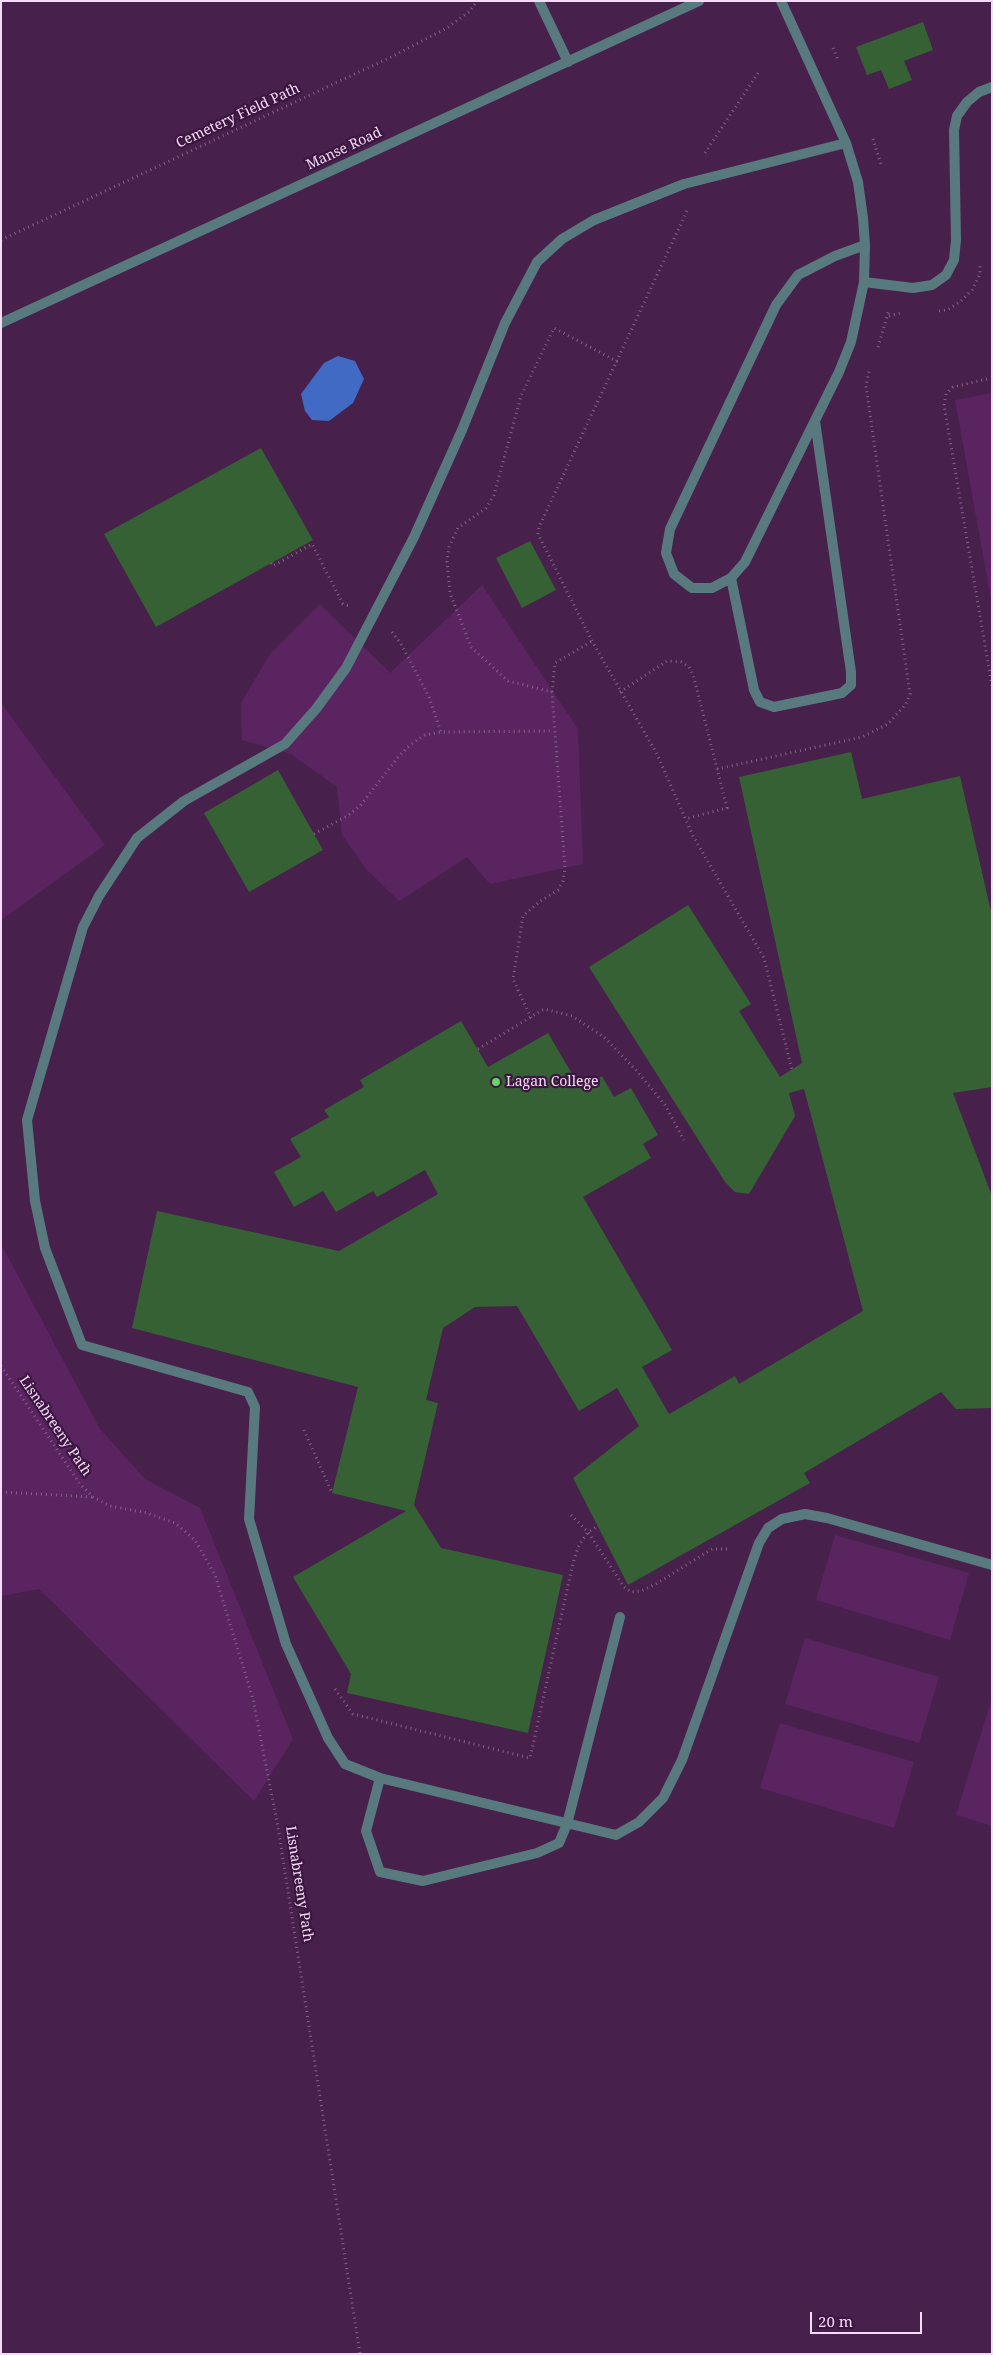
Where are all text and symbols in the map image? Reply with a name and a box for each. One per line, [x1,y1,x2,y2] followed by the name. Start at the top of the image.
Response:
[174,80,302,152] street label: Cemetery Field Path
[304,124,384,174] street label: Manse Road
[506,1074,599,1090] place label: Lagan College
[490,1076,502,1088] marker: Lagan College
[15,1373,95,1479] street label: Lisnabreeny Path
[282,1825,316,1943] street label: Lisnabreeny Path
[813,2302,926,2334] scale bar
[818,2311,853,2331] text: 20 m

